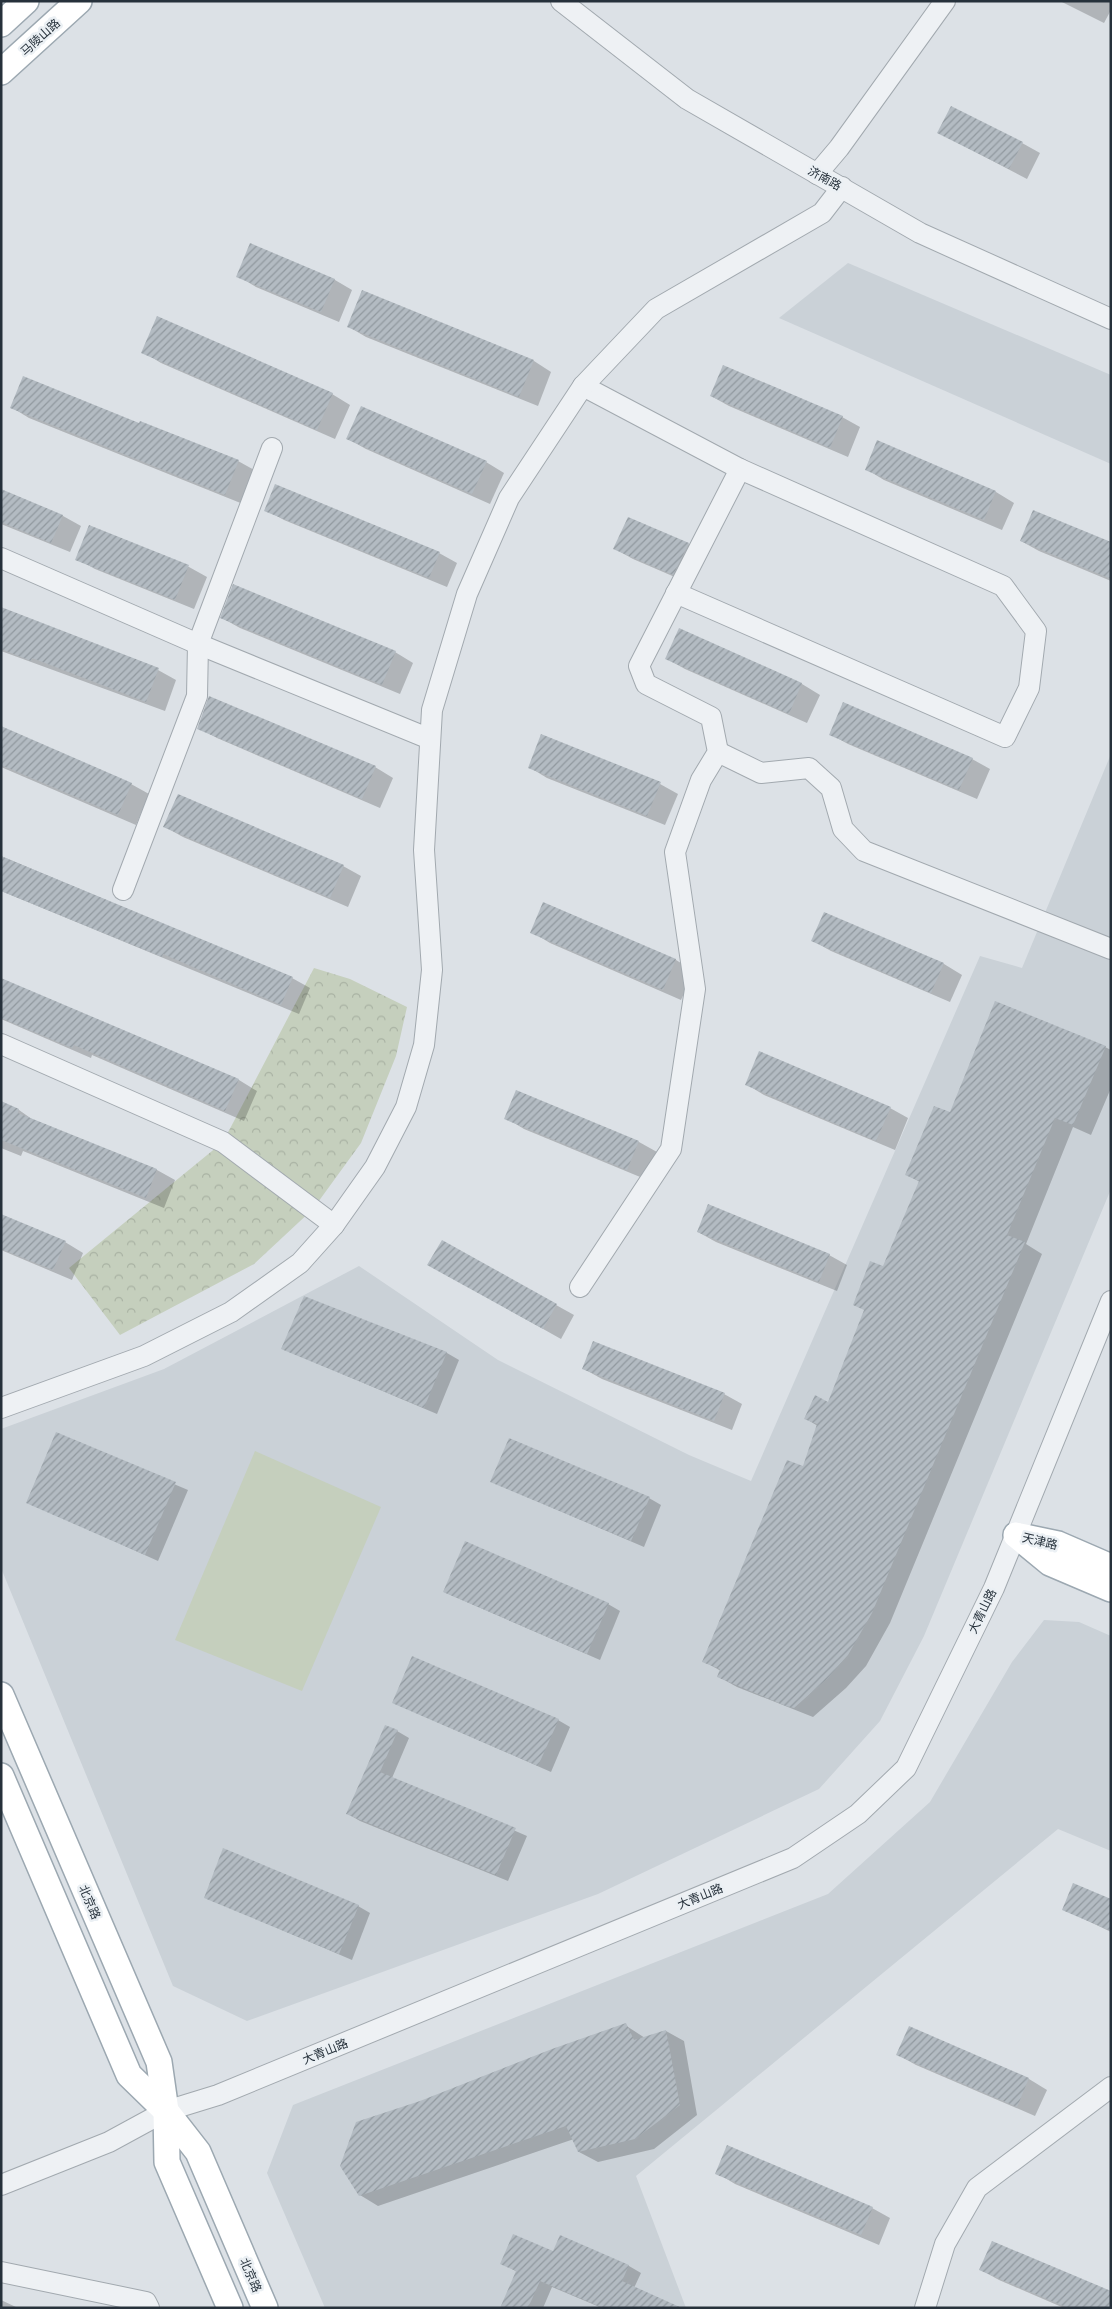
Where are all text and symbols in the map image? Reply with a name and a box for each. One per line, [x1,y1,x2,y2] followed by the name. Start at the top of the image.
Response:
[17,15,63,59] street label: 马陵山路
[806,163,844,193] street label: 济南路
[1021,1530,1059,1552] street label: 天津路
[965,1586,999,1636] street label: 大青山路
[675,1880,725,1912] street label: 大青山路
[76,1882,104,1922] street label: 北京路
[300,2035,350,2067] street label: 大青山路
[237,2255,265,2295] street label: 北京路

